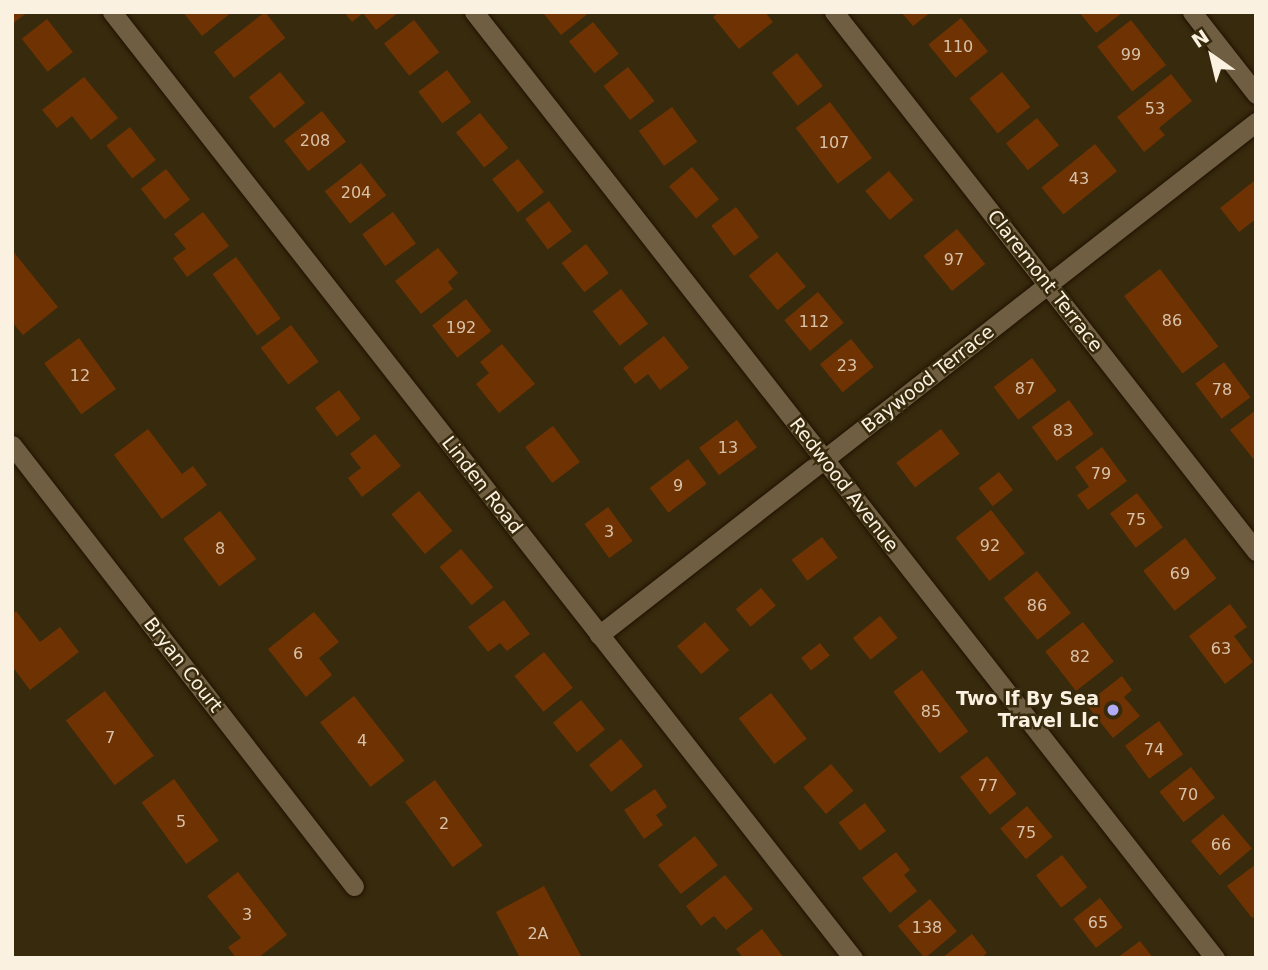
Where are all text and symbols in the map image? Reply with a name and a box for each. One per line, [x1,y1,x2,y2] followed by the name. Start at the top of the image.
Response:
[1177,21,1247,91] north arrow
[1188,25,1213,52] text: N
[943,37,973,57] house number: 110
[1121,45,1141,65] house number: 99
[1145,99,1165,119] house number: 53
[300,131,330,151] house number: 208
[819,133,849,153] house number: 107
[1069,169,1089,189] house number: 43
[341,183,371,203] house number: 204
[982,205,1108,357] street label: Claremont Terrace
[944,250,964,270] house number: 97
[1162,311,1182,331] house number: 86
[799,312,829,332] house number: 112
[446,318,476,338] house number: 192
[857,320,999,438] street label: Baywood Terrace
[837,356,857,376] house number: 23
[70,366,90,386] house number: 12
[1015,379,1035,399] house number: 87
[1212,380,1232,400] house number: 78
[785,414,903,556] street label: Redwood Avenue
[1053,421,1073,441] house number: 83
[437,432,527,538] street label: Linden Road
[718,438,738,458] house number: 13
[1091,464,1111,484] house number: 79
[673,476,683,496] house number: 9
[1126,510,1146,530] house number: 75
[604,522,614,542] house number: 3
[980,536,1000,556] house number: 92
[215,539,225,559] house number: 8
[1170,564,1190,584] house number: 69
[1027,596,1047,616] house number: 86
[139,613,227,717] street label: Bryan Court
[1211,639,1231,659] house number: 63
[293,644,303,664] house number: 6
[1070,647,1090,667] house number: 82
[956,688,1099,732] place label: Two If By Sea Travel Llc
[921,702,941,722] house number: 85
[1105,702,1121,718] marker: Two If By Sea Travel Llc
[105,728,115,748] house number: 7
[357,731,367,751] house number: 4
[1144,740,1164,760] house number: 74
[978,776,998,796] house number: 77
[1178,785,1198,805] house number: 70
[176,812,186,832] house number: 5
[439,814,449,834] house number: 2
[1016,823,1036,843] house number: 75
[1211,835,1231,855] house number: 66
[242,905,252,925] house number: 3
[1088,913,1108,933] house number: 65
[912,918,942,938] house number: 138
[527,924,549,944] house number: 2A

